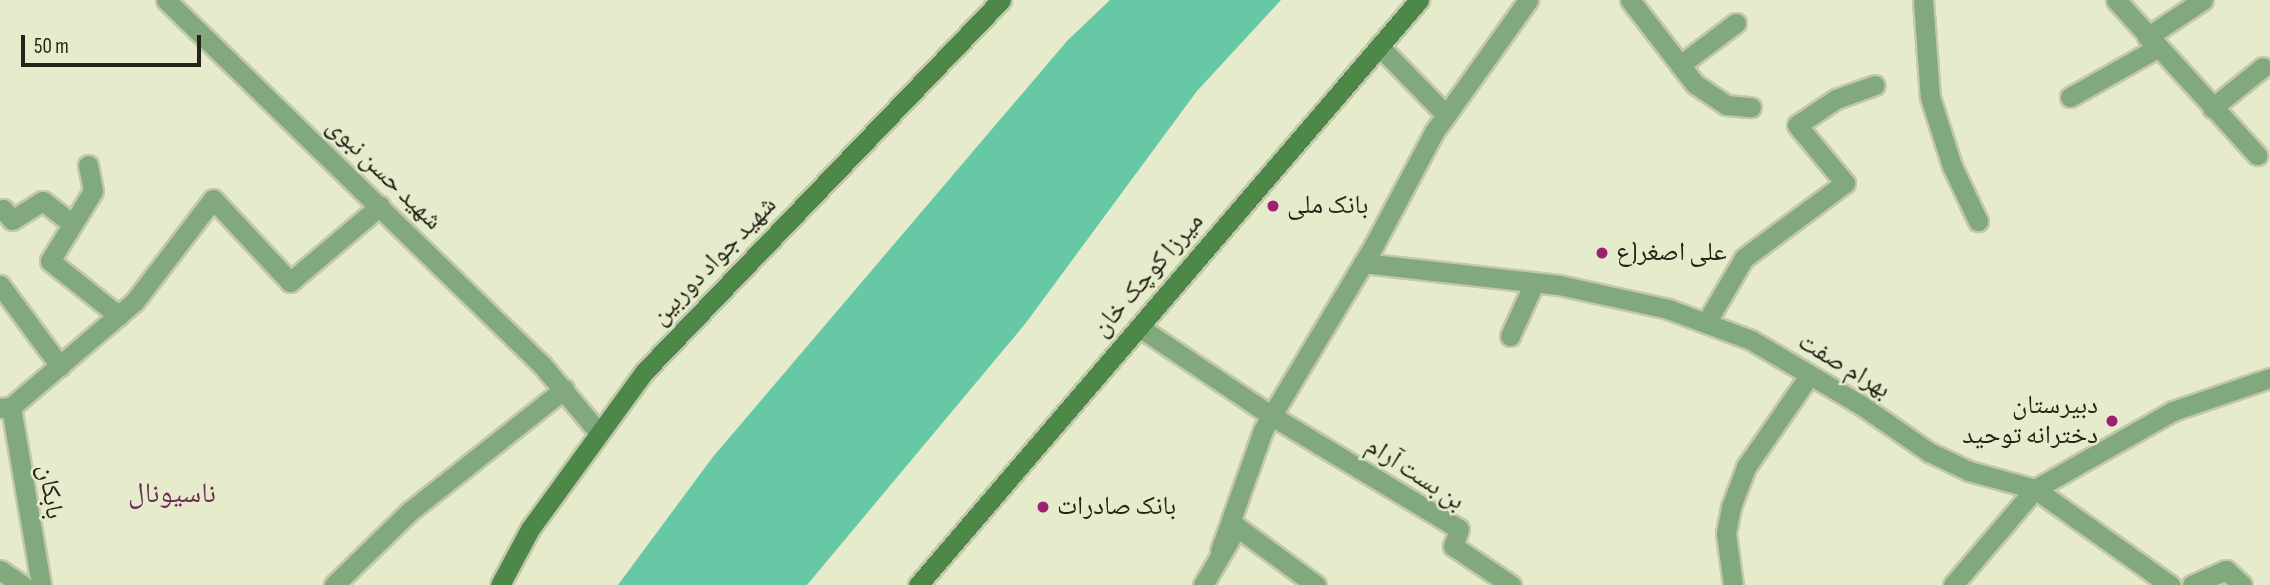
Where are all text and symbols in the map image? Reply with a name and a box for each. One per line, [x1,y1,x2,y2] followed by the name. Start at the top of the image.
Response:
[24,21,205,65] scale bar
[34,34,69,59] text: 50 m
[320,111,448,237] street label: شهید حسن نبوی
[645,190,783,332] street label: شهید جواد دوربین
[1287,190,1368,222] place label: بانک ملی
[1265,198,1281,214] marker: بانک ملی
[1086,207,1210,343] street label: میرزا کوچک خان
[1616,237,1727,269] place label: علی اصغر(ع
[1594,245,1610,261] marker: علی اصغر(ع
[1792,326,1896,406] street label: بهرام صفت
[1962,390,2098,452] place label: دبیرستان دخترانه توحید
[2104,413,2120,429] marker: دبیرستان دخترانه توحید
[1360,431,1470,517] street label: بن بست آرام
[30,463,70,521] street label: بابکان
[128,477,216,511] district label: ناسیونال
[1057,491,1176,523] place label: بانک صادرات
[1035,499,1051,515] marker: بانک صادرات

